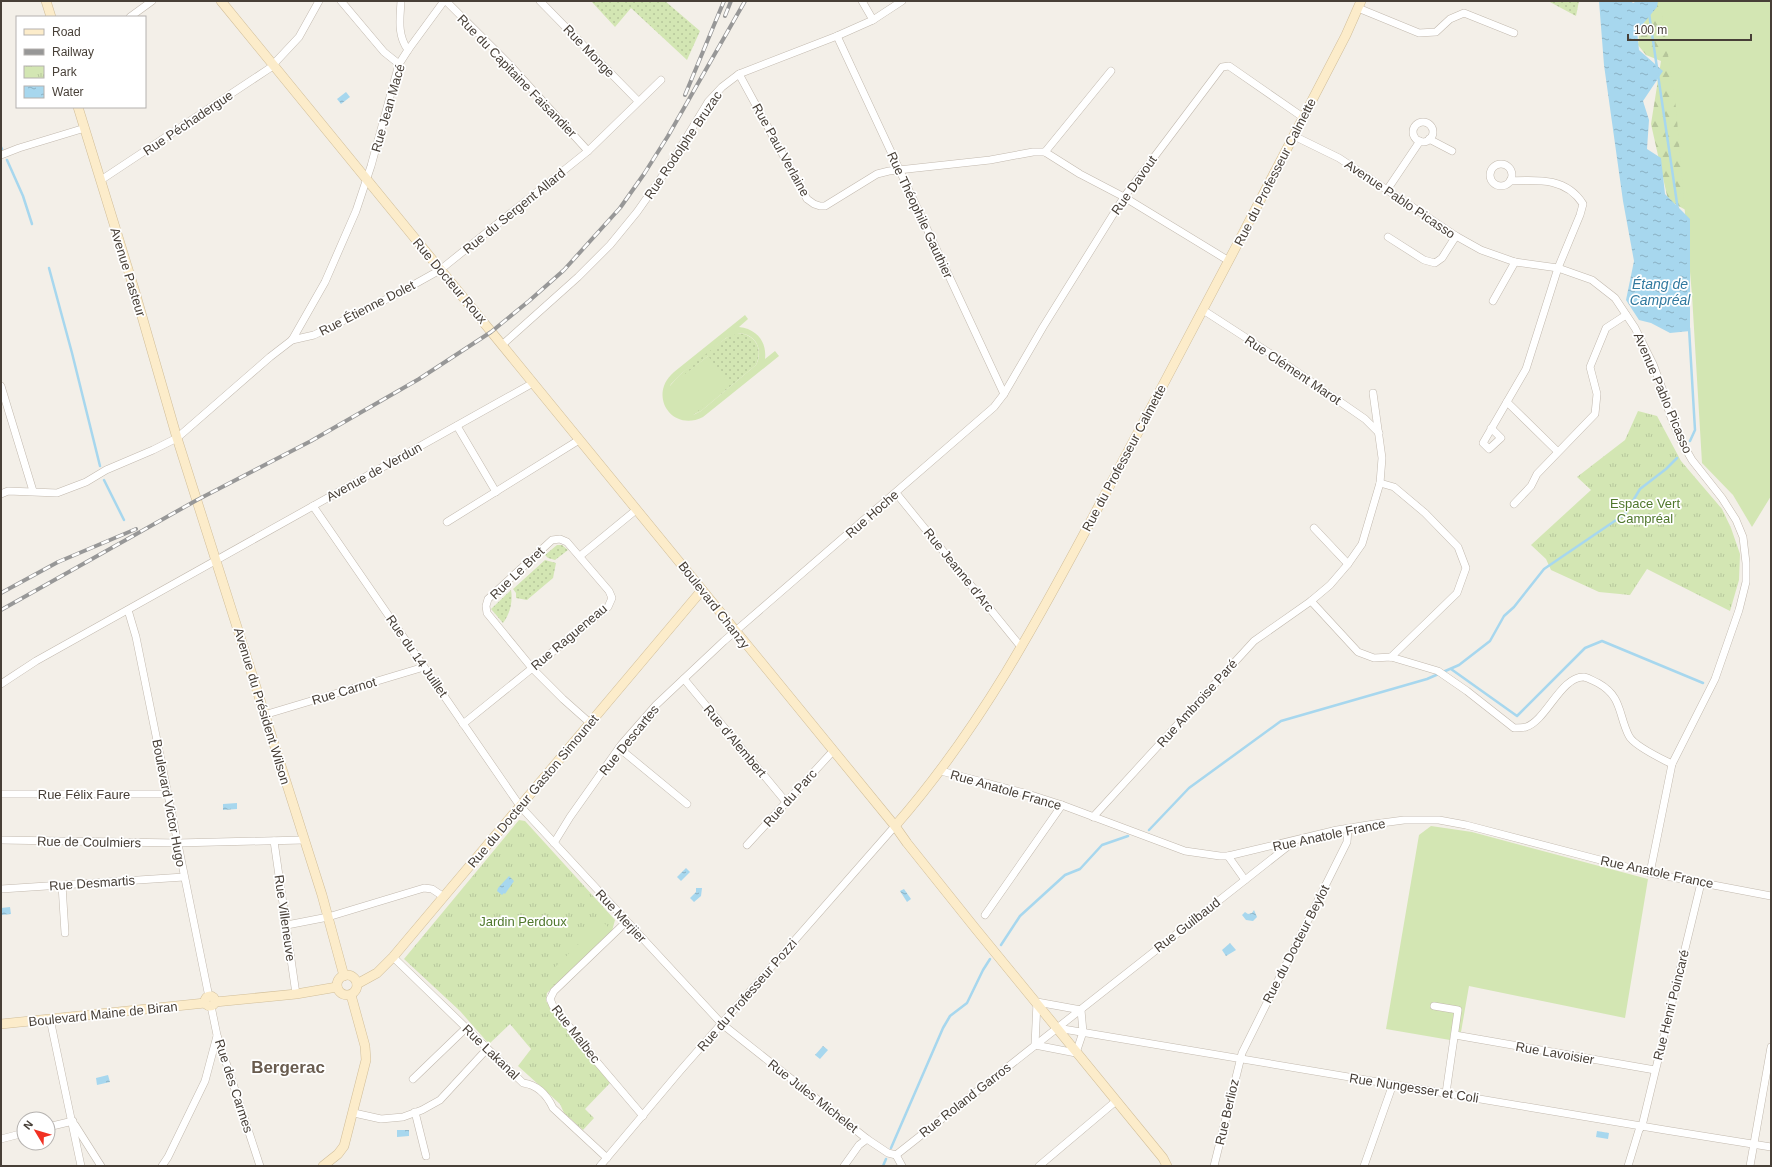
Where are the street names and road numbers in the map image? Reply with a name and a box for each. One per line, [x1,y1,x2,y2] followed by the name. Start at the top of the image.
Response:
[454,12,580,141] street label: Rue du Capitaine Faisandier
[560,22,618,80] street label: Rue Monge
[368,62,408,154] street label: Rue Jean Macé
[140,87,236,159] street label: Rue Péchadergue
[641,88,725,202] street label: Rue Rodolphe Bruzac
[1231,96,1319,248] street label: Rue du Professeur Calmette
[749,101,813,199] street label: Rue Paul Verlaine
[884,149,956,281] street label: Rue Théophile Gauthier
[1108,152,1160,217] street label: Rue Davout
[1342,156,1458,242] street label: Avenue Pablo Picasso
[460,165,568,257] street label: Rue du Sergent Allard
[107,226,149,319] street label: Avenue Pasteur
[410,235,490,327] street label: Rue Docteur Roux
[317,277,418,339] street label: Rue Étienne Dolet
[1631,330,1695,456] street label: Avenue Pablo Picasso
[1242,332,1344,408] street label: Rue Clément Marot
[1079,382,1169,534] street label: Rue du Professeur Calmette
[324,440,424,504] street label: Avenue de Verdun
[843,487,901,541] street label: Rue Hoche
[921,525,998,615] street label: Rue Jeanne d'Arc
[487,543,547,602] street label: Rue Le Bret
[675,559,753,652] street label: Boulevard Chanzy
[528,601,610,673] street label: Rue Ragueneau
[383,612,451,700] street label: Rue du 14 Juillet
[231,626,293,786] street label: Avenue du Président Wilson
[1154,656,1240,750] street label: Rue Ambroise Paré
[310,674,378,708] street label: Rue Carnot
[596,701,662,778] street label: Rue Descartes
[701,702,770,780] street label: Rue d'Alembert
[465,711,602,871] street label: Rue du Docteur Gaston Simounet
[149,738,189,868] street label: Boulevard Victor Hugo
[760,766,820,830] street label: Rue du Parc
[949,767,1063,813] street label: Rue Anatole France
[38,787,130,802] street label: Rue Félix Faure
[1271,816,1387,854] street label: Rue Anatole France
[37,834,142,850] street label: Rue de Coulmiers
[1599,853,1715,891] street label: Rue Anatole France
[49,872,136,893] street label: Rue Desmartis
[272,874,298,962] street label: Rue Villeneuve
[1260,882,1333,1006] street label: Rue du Docteur Beylot
[593,886,650,946] street label: Rue Merjier
[1151,895,1223,955] street label: Rue Guilbaud
[694,936,800,1054] street label: Rue du Professeur Pozzi
[1650,948,1692,1062] street label: Rue Henri Poincaré
[28,999,178,1029] street label: Boulevard Maine de Biran
[549,1002,604,1066] street label: Rue Malbec
[460,1021,523,1083] street label: Rue Lakanal
[212,1037,256,1135] street label: Rue des Carmes
[1515,1039,1596,1067] street label: Rue Lavoisier
[765,1056,861,1136] street label: Rue Jules Michelet
[916,1059,1014,1140] street label: Rue Roland Garros
[1348,1070,1480,1106] street label: Rue Nungesser et Coli
[1212,1078,1242,1146] street label: Rue Berlioz

